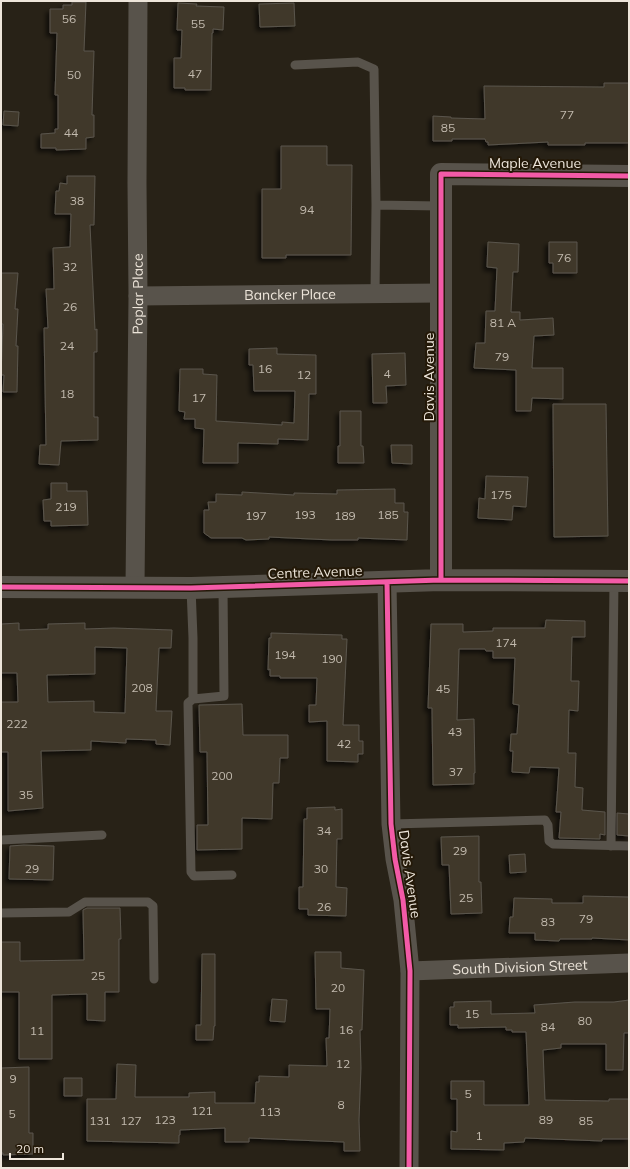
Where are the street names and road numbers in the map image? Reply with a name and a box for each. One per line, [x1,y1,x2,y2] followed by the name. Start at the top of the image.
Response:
[489,154,581,172] street label: Maple Avenue
[129,253,147,335] street label: Poplar Place
[244,285,336,304] street label: Bancker Place
[420,333,438,421] street label: Davis Avenue
[267,561,363,583] street label: Centre Avenue
[395,829,425,919] street label: Davis Avenue
[452,956,588,978] street label: South Division Street

